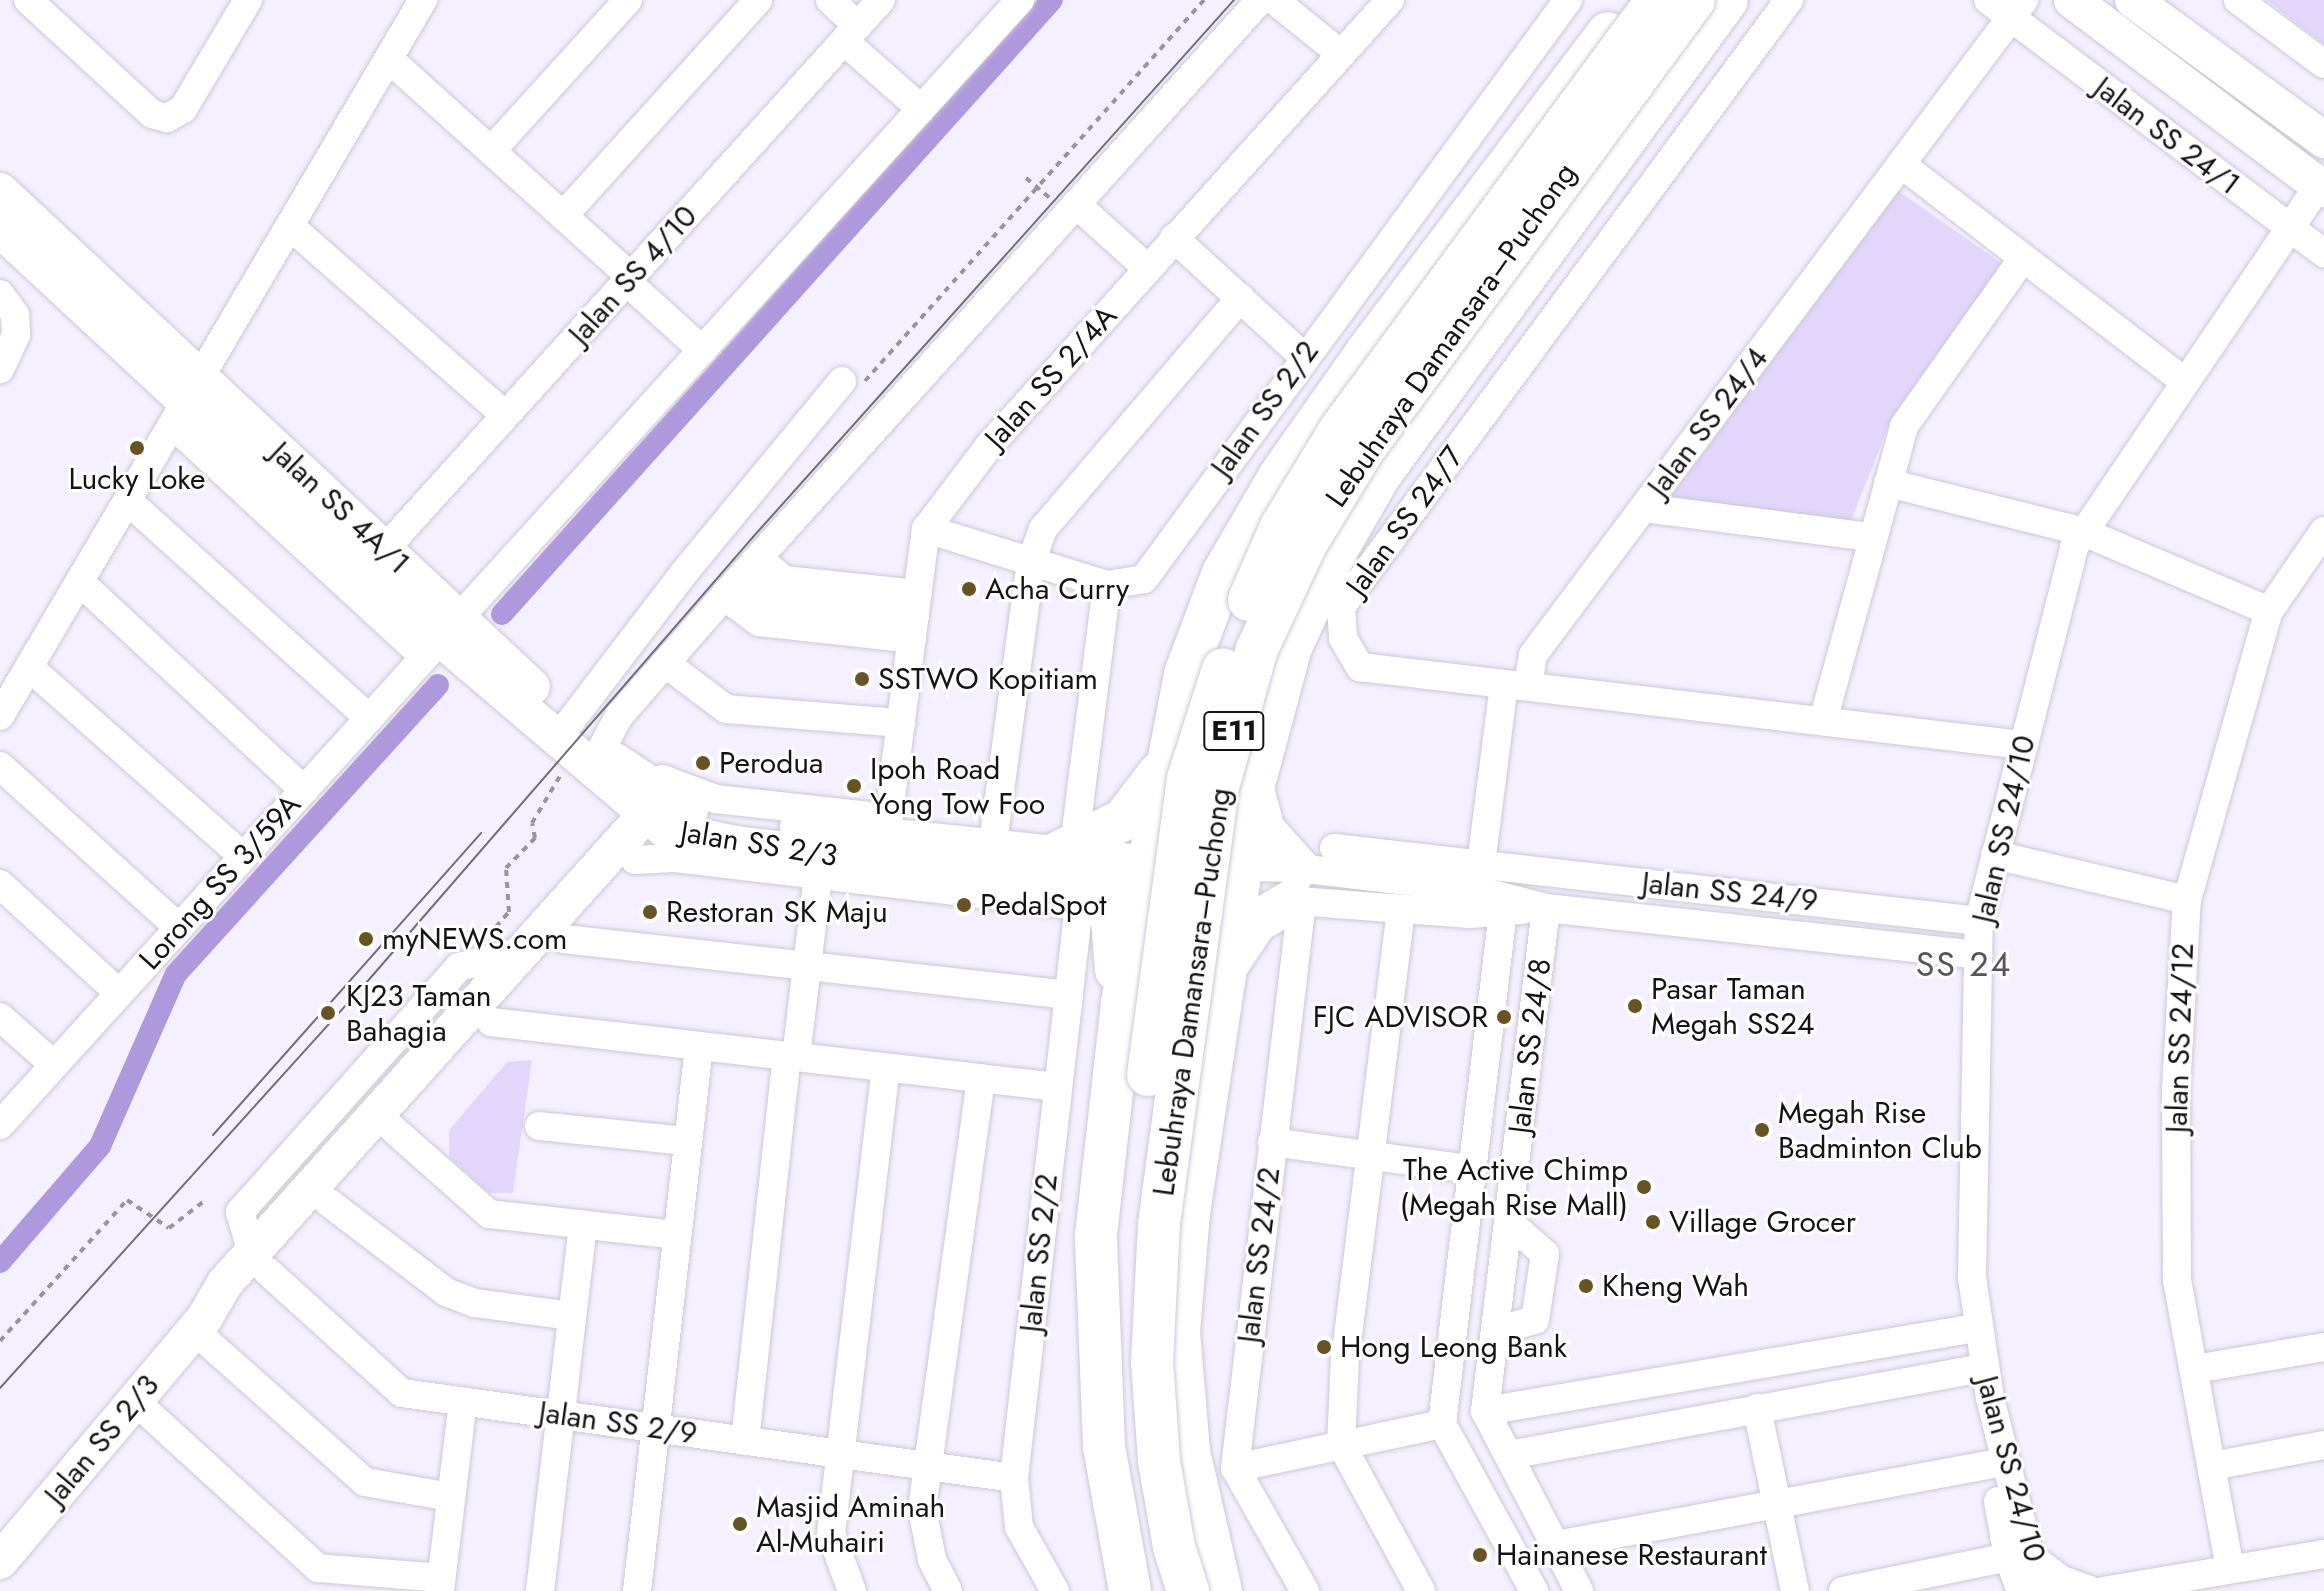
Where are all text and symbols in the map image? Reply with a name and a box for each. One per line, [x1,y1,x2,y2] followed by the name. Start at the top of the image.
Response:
[2087,70,2247,202] street label: Jalan SS 24/1
[1318,156,1584,514] street label: Lebuhraya Damansara–Puchong
[561,198,705,352] street label: Jalan SS 4/10
[978,298,1124,456] street label: Jalan SS 2/4A
[1204,334,1326,484] street label: Jalan SS 2/2
[1640,340,1776,504] street label: Jalan SS 24/4
[263,435,417,581] street label: Jalan SS 4A/1
[128,439,146,457] marker: Lucky Loke
[1339,439,1471,603] street label: Jalan SS 24/7
[69,461,205,497] place label: Lucky Loke
[985,571,1129,607] place label: Acha Curry
[960,580,978,598] marker: Acha Curry
[878,661,1098,697] place label: SSTWO Kopitiam
[853,670,871,688] marker: SSTWO Kopitiam
[1202,707,1266,755] road number: E11
[1965,732,2043,926] street label: Jalan SS 24/10
[719,745,823,781] place label: Perodua
[870,751,1045,822] place label: Ipoh Road Yong Tow Foo
[694,754,712,772] marker: Perodua
[845,777,863,795] marker: Ipoh Road Yong Tow Foo
[1146,786,1238,1198] street label: Lebuhraya Damansara–Puchong
[132,787,308,977] street label: Lorong SS 3/59A
[678,814,840,874] street label: Jalan SS 2/3
[1640,865,1820,919] street label: Jalan SS 24/9
[980,887,1107,923] place label: PedalSpot
[666,894,888,930] place label: Restoran SK Maju
[955,896,973,914] marker: PedalSpot
[641,903,659,921] marker: Restoran SK Maju
[382,921,567,957] place label: myNEWS.com
[357,930,375,948] marker: myNEWS.com
[2159,942,2201,1134] street label: Jalan SS 24/12
[1916,945,2012,985] district label: SS 24
[1501,956,1559,1136] street label: Jalan SS 24/8
[1651,971,1814,1042] place label: Pasar Taman Megah SS24
[346,978,492,1048] place label: KJ23 Taman Bahagia
[1626,997,1644,1015] marker: Pasar Taman Megah SS24
[1313,999,1488,1035] place label: FJC ADVISOR
[317,1002,339,1024] marker: KJ23 Taman Bahagia
[1495,1008,1513,1026] marker: FJC ADVISOR
[1778,1095,1982,1166] place label: Megah Rise Badminton Club
[1753,1121,1771,1139] marker: Megah Rise Badminton Club
[1400,1152,1628,1222] place label: The Active Chimp (Megah Rise Mall)
[1230,1165,1288,1345] street label: Jalan SS 24/2
[1013,1172,1065,1334] street label: Jalan SS 2/2
[1635,1178,1653,1196] marker: The Active Chimp (Megah Rise Mall)
[1669,1204,1856,1240] place label: Village Grocer
[1644,1213,1662,1231] marker: Village Grocer
[1602,1268,1749,1304] place label: Kheng Wah
[1577,1277,1595,1295] marker: Kheng Wah
[1340,1329,1567,1365] place label: Hong Leong Bank
[1315,1338,1333,1356] marker: Hong Leong Bank
[37,1368,167,1512] street label: Jalan SS 2/3
[1969,1372,2053,1566] street label: Jalan SS 24/10
[537,1394,699,1452] street label: Jalan SS 2/9
[756,1489,945,1560] place label: Masjid Aminah Al-Muhairi
[731,1515,749,1533] marker: Masjid Aminah Al-Muhairi
[1496,1537,1767,1573] place label: Hainanese Restaurant
[1471,1546,1489,1564] marker: Hainanese Restaurant

